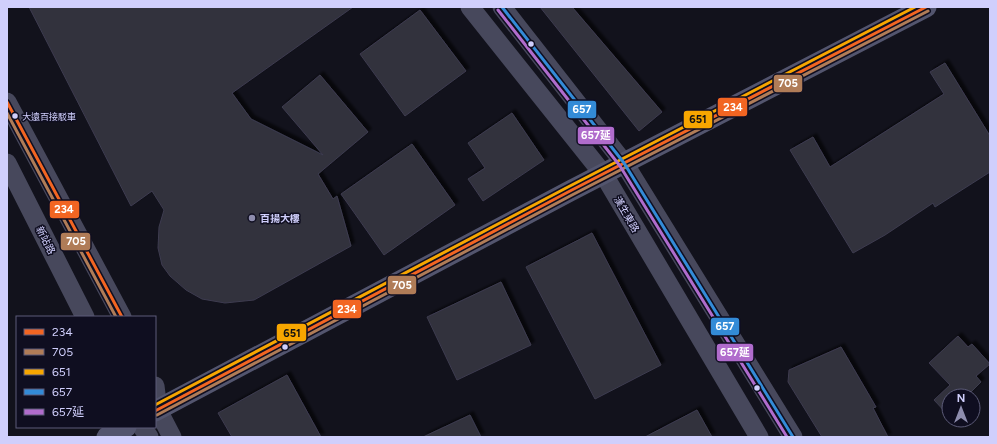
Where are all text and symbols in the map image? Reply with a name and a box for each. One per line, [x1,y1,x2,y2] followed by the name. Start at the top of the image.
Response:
[526,39,536,49] unlabelled marker
[773,74,803,93] line badge: 705
[778,77,798,90] text: 705
[717,97,748,117] line badge: 234
[567,100,597,119] line badge: 657
[723,101,743,114] text: 234
[573,103,591,116] text: 657
[683,110,713,129] line badge: 651
[10,111,20,121] marker: 大遠百接駁車
[22,111,76,122] place label: 大遠百接駁車
[689,113,707,126] text: 651
[577,126,615,145] line badge: 657延
[581,129,611,142] text: 657延
[611,194,642,235] street label: 漢生東路
[49,200,80,219] line badge: 234
[54,203,74,216] text: 234
[260,212,300,225] place label: 百揚大樓
[247,213,257,223] marker: 百揚大樓
[33,224,58,257] street label: 新站路
[60,232,91,251] line badge: 705
[66,235,86,248] text: 705
[387,275,417,295] line badge: 705
[392,279,412,292] text: 705
[332,299,362,319] line badge: 234
[337,303,357,316] text: 234
[16,316,156,428] legend
[710,317,740,336] line badge: 657
[716,320,734,333] text: 657
[276,323,307,342] line badge: 651
[52,325,73,339] text: 234
[283,327,301,340] text: 651
[280,342,290,352] unlabelled marker
[716,343,754,362] line badge: 657延
[52,345,73,359] text: 705
[720,346,750,359] text: 657延
[52,365,71,379] text: 651
[752,383,762,393] unlabelled marker
[52,385,73,399] text: 657
[941,388,981,428] north arrow
[957,392,965,405] text: N
[52,405,84,419] text: 657延

